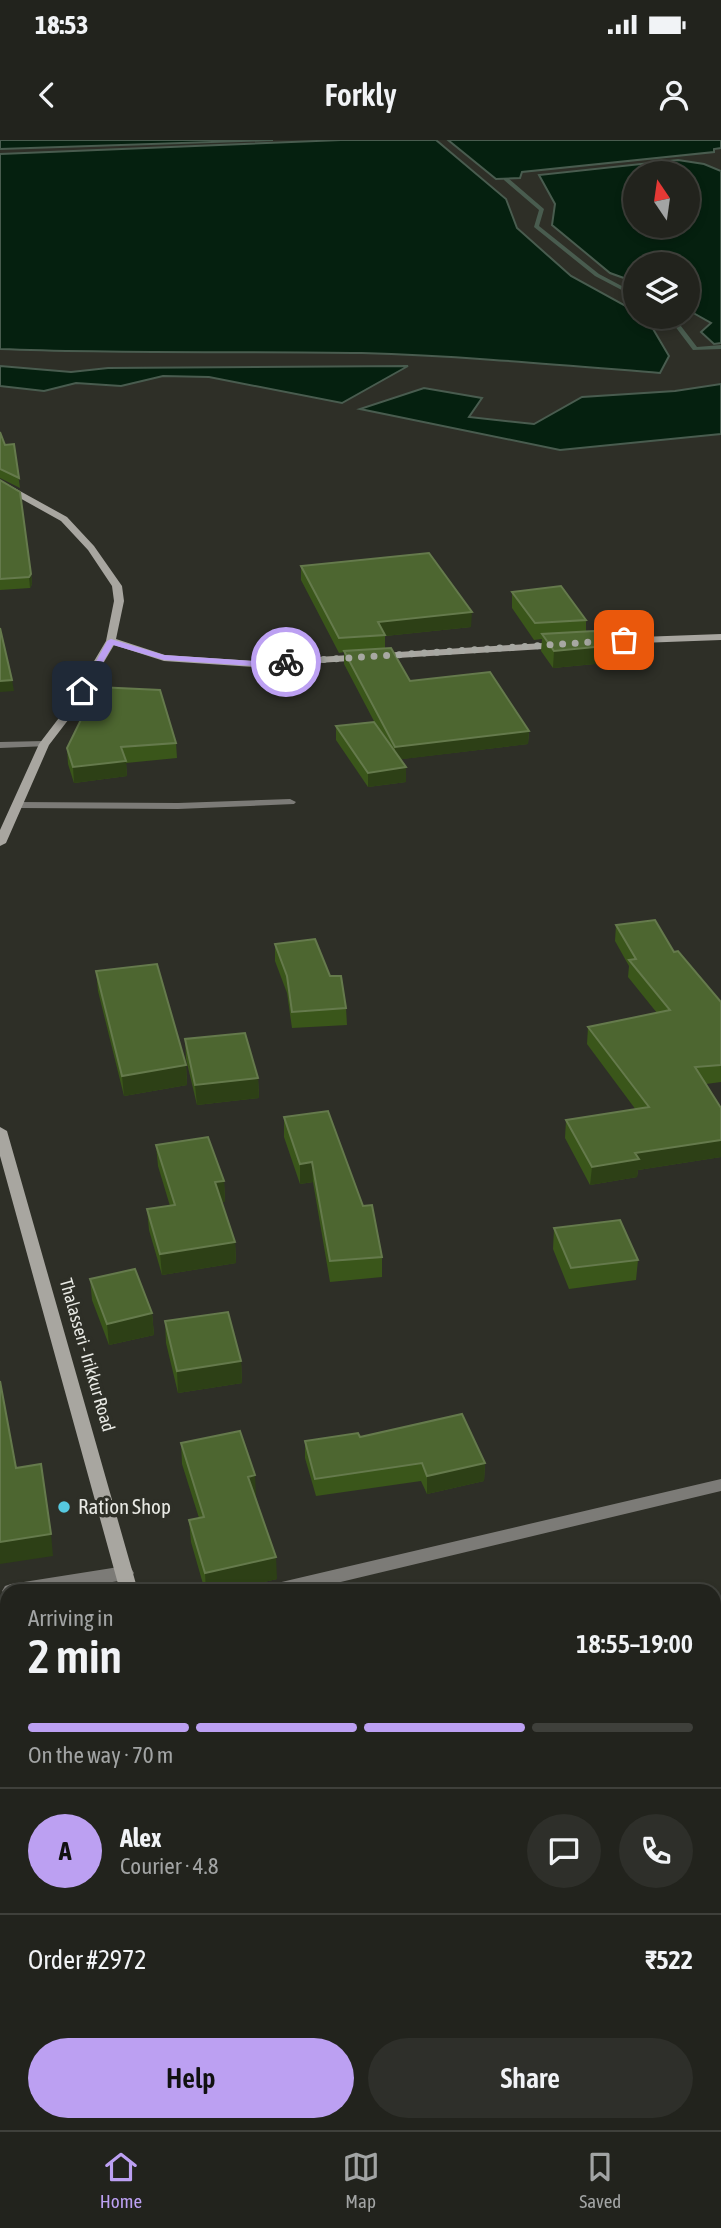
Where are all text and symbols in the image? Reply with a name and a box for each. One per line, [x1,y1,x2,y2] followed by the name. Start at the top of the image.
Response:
[35,10,89,40] text: 18:53
[28,76,66,114] icon: back
[324,76,397,113] text: Forkly
[655,76,693,114] icon: person
[623,161,700,238] north arrow
[623,161,700,329] map controls
[623,252,700,329] button: layers
[594,610,654,670] pin
[605,621,643,659] icon: bag
[251,627,321,697] courier
[267,643,305,681] icon: bike
[52,661,112,721] pin
[63,672,101,710] icon: home
[56,1276,119,1434] street label: Thalasseri - Irikkur Road
[78,1494,171,1518] place label: Ration Shop
[56,1499,72,1515] marker: Ration Shop
[28,1605,114,1631] text: Arriving in
[576,1629,693,1659] text: 18:55–19:00
[28,1630,122,1683] text: 2 min
[28,1742,173,1768] text: On the way · 70 m
[527,1814,601,1888] button: chat
[619,1814,693,1888] button: phone
[120,1823,161,1853] text: Alex
[59,1836,71,1866] text: A
[120,1853,219,1879] text: Courier · 4.8
[28,1945,147,1975] text: Order #2972
[645,1945,693,1975] text: ₹522
[28,2038,354,2118] button: Help
[368,2038,693,2118] button: Share
[100,2148,142,2212] tab: Home
[342,2148,380,2212] tab: Map
[579,2148,621,2212] tab: Saved

